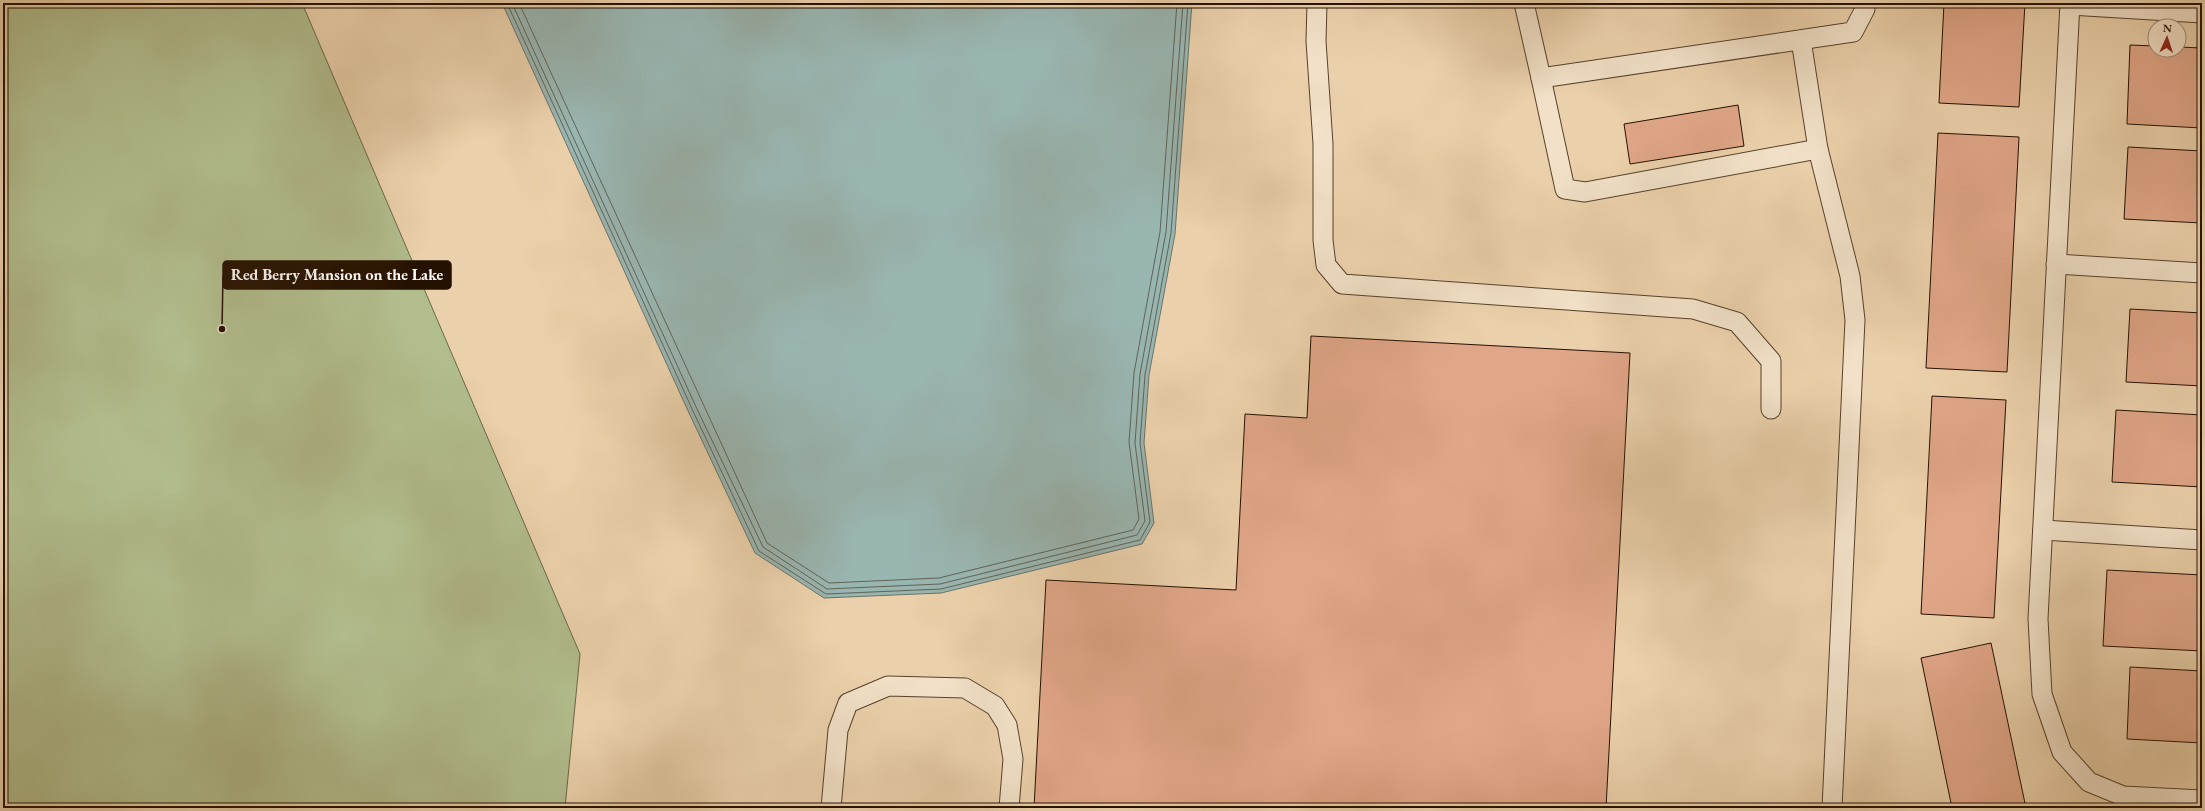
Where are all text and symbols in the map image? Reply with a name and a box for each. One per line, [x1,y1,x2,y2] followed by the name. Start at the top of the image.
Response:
[2147,18,2187,58] north arrow
[2163,21,2172,35] text: N
[223,261,451,289] callout: Red Berry Mansion on the Lake
[231,264,444,285] text: Red Berry Mansion on the Lake

